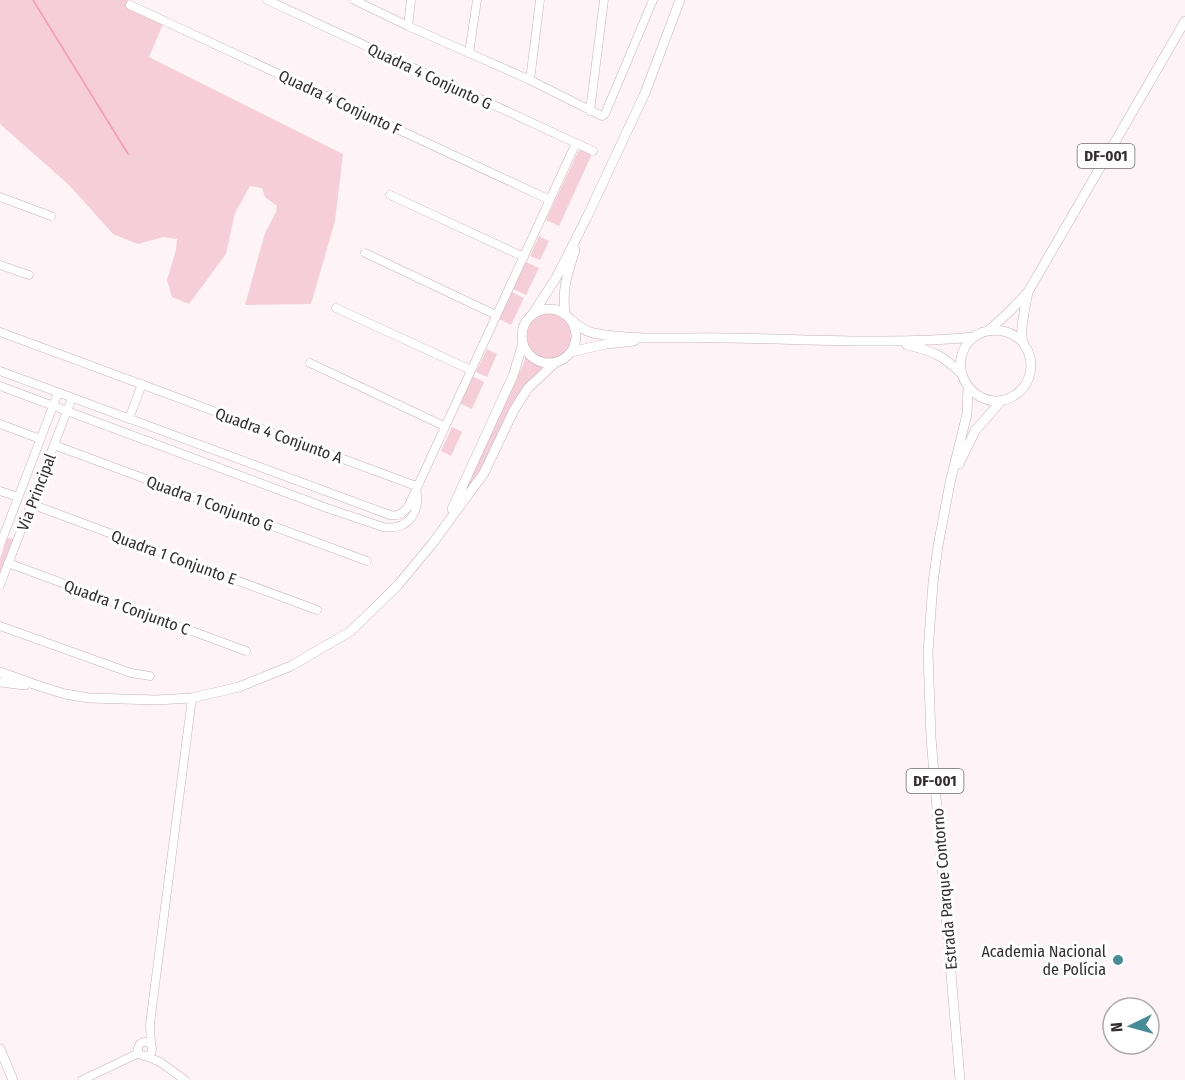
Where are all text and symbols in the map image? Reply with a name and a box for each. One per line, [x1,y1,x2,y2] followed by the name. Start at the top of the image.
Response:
[365,39,495,114] street label: Quadra 4 Conjunto G
[276,66,404,139] street label: Quadra 4 Conjunto F
[1078,144,1134,168] road number: DF-001
[213,404,346,468] street label: Quadra 4 Conjunto A
[13,451,60,533] street label: Via Principal
[144,472,276,535] street label: Quadra 1 Conjunto G
[109,526,239,589] street label: Quadra 1 Conjunto E
[61,576,192,639] street label: Quadra 1 Conjunto C
[906,769,964,793] road number: DF-001
[928,807,961,971] street label: Estrada Parque Contorno
[981,942,1106,979] place label: Academia Nacional de Polícia
[1111,953,1125,967] marker: Academia Nacional de Polícia
[1101,996,1161,1056] north arrow
[1107,1022,1126,1033] text: N

